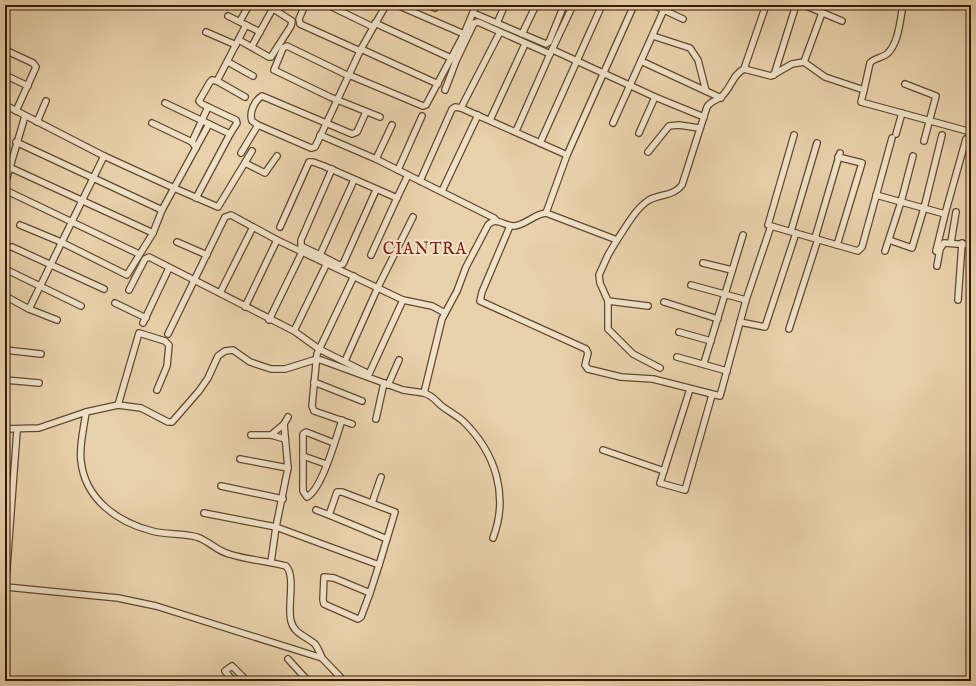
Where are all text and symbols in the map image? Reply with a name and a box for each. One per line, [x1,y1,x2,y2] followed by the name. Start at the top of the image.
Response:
[383,240,467,260] district label: CIANTRA

